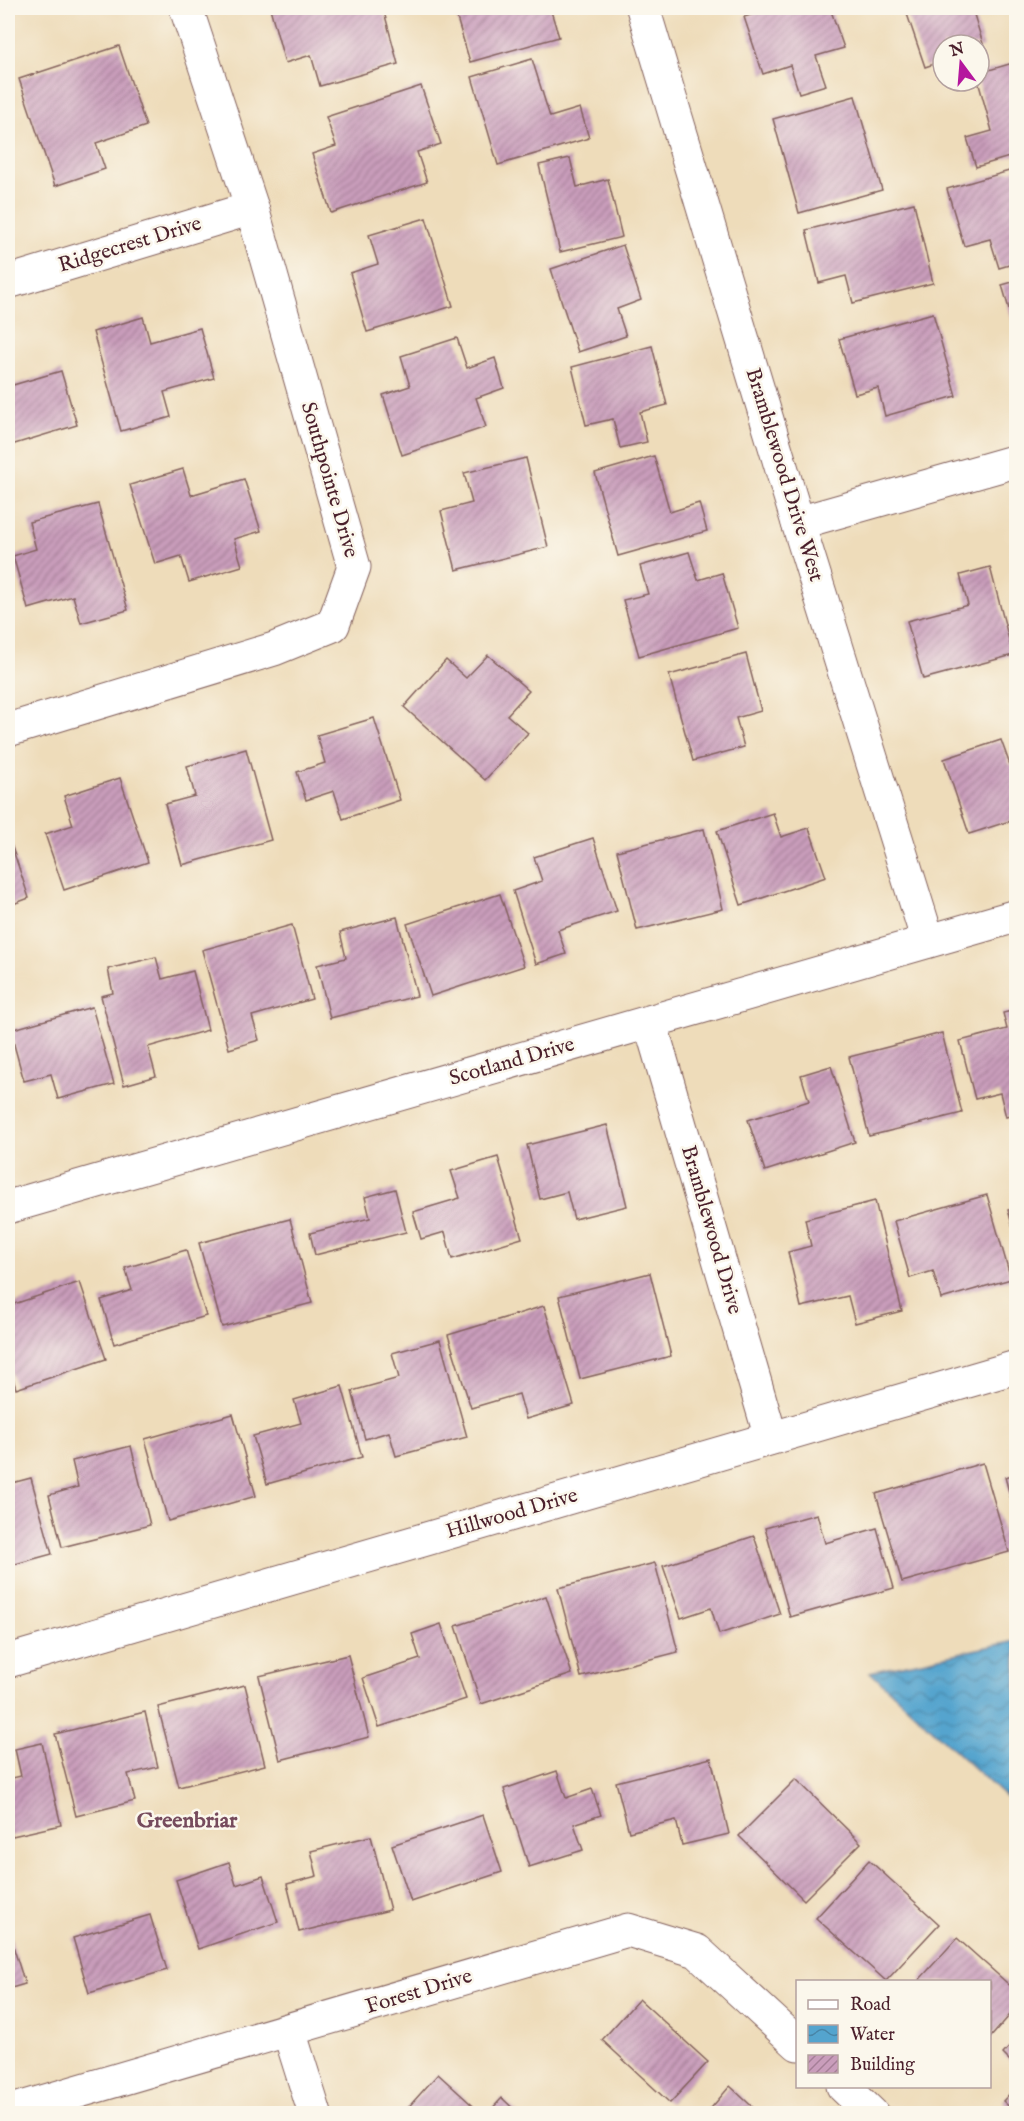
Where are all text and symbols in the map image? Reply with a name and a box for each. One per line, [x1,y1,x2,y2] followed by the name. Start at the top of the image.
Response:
[931,33,991,93] north arrow
[947,39,967,62] text: N
[55,210,205,280] street label: Ridgecrest Drive
[739,365,829,585] street label: Bramblewood Drive West
[294,399,364,561] street label: Southpointe Drive
[446,1031,578,1093] street label: Scotland Drive
[674,1143,748,1318] street label: Bramblewood Drive
[443,1482,581,1546] street label: Hillwood Drive
[137,1807,238,1835] district label: Greenbriar
[363,1963,476,2021] street label: Forest Drive
[796,1980,991,2088] legend
[850,1994,891,2017] text: Road
[850,2024,895,2047] text: Water
[850,2054,915,2077] text: Building

